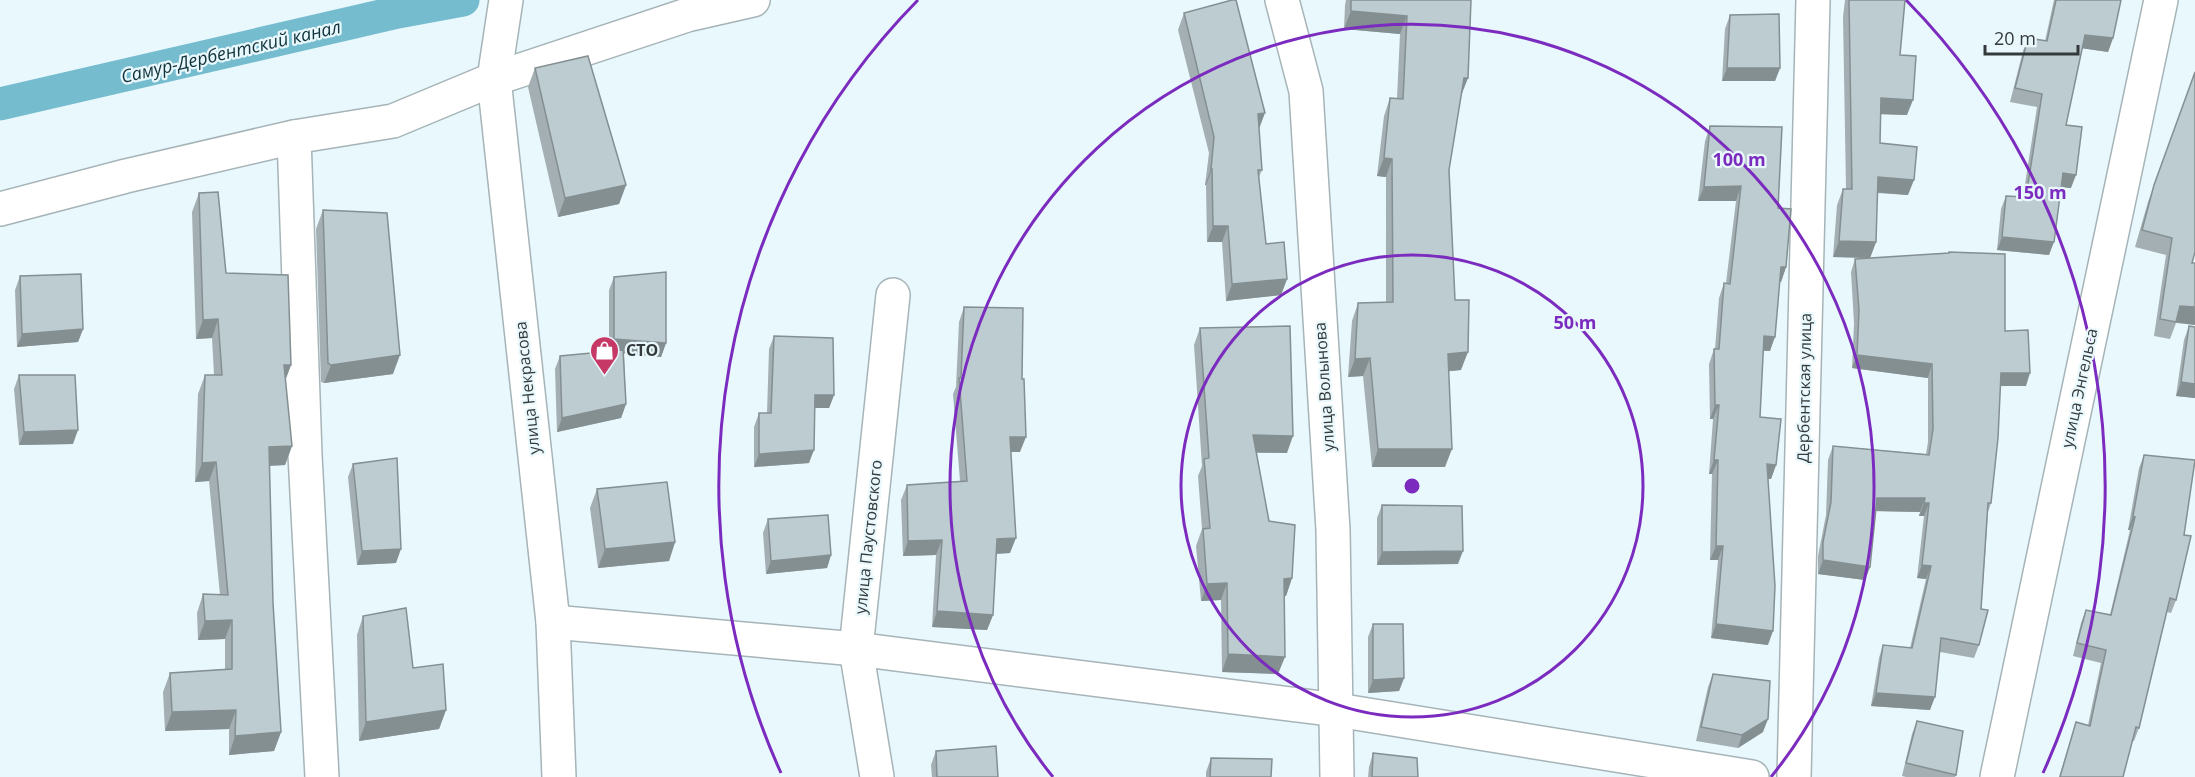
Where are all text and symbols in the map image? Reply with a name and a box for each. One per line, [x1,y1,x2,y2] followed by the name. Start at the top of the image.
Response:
[118,14,343,88] water label: Самур-Дербентский канал
[1985,18,2078,56] scale bar
[1994,26,2036,50] text: 20 m
[1712,147,1766,171] text: 100 m
[2013,180,2067,204] text: 150 m
[1554,310,1596,334] text: 50 m
[1792,313,1816,463] street label: Дербентская улица
[509,320,545,456] street label: улица Некрасова
[1309,322,1339,452] street label: улица Волынова
[2056,326,2102,450] street label: улица Энгельса
[589,334,621,376] shop icon: СТО
[626,339,658,361] place label: СТО
[849,459,887,615] street label: улица Паустовского
[1402,476,1422,496] centre of rings

